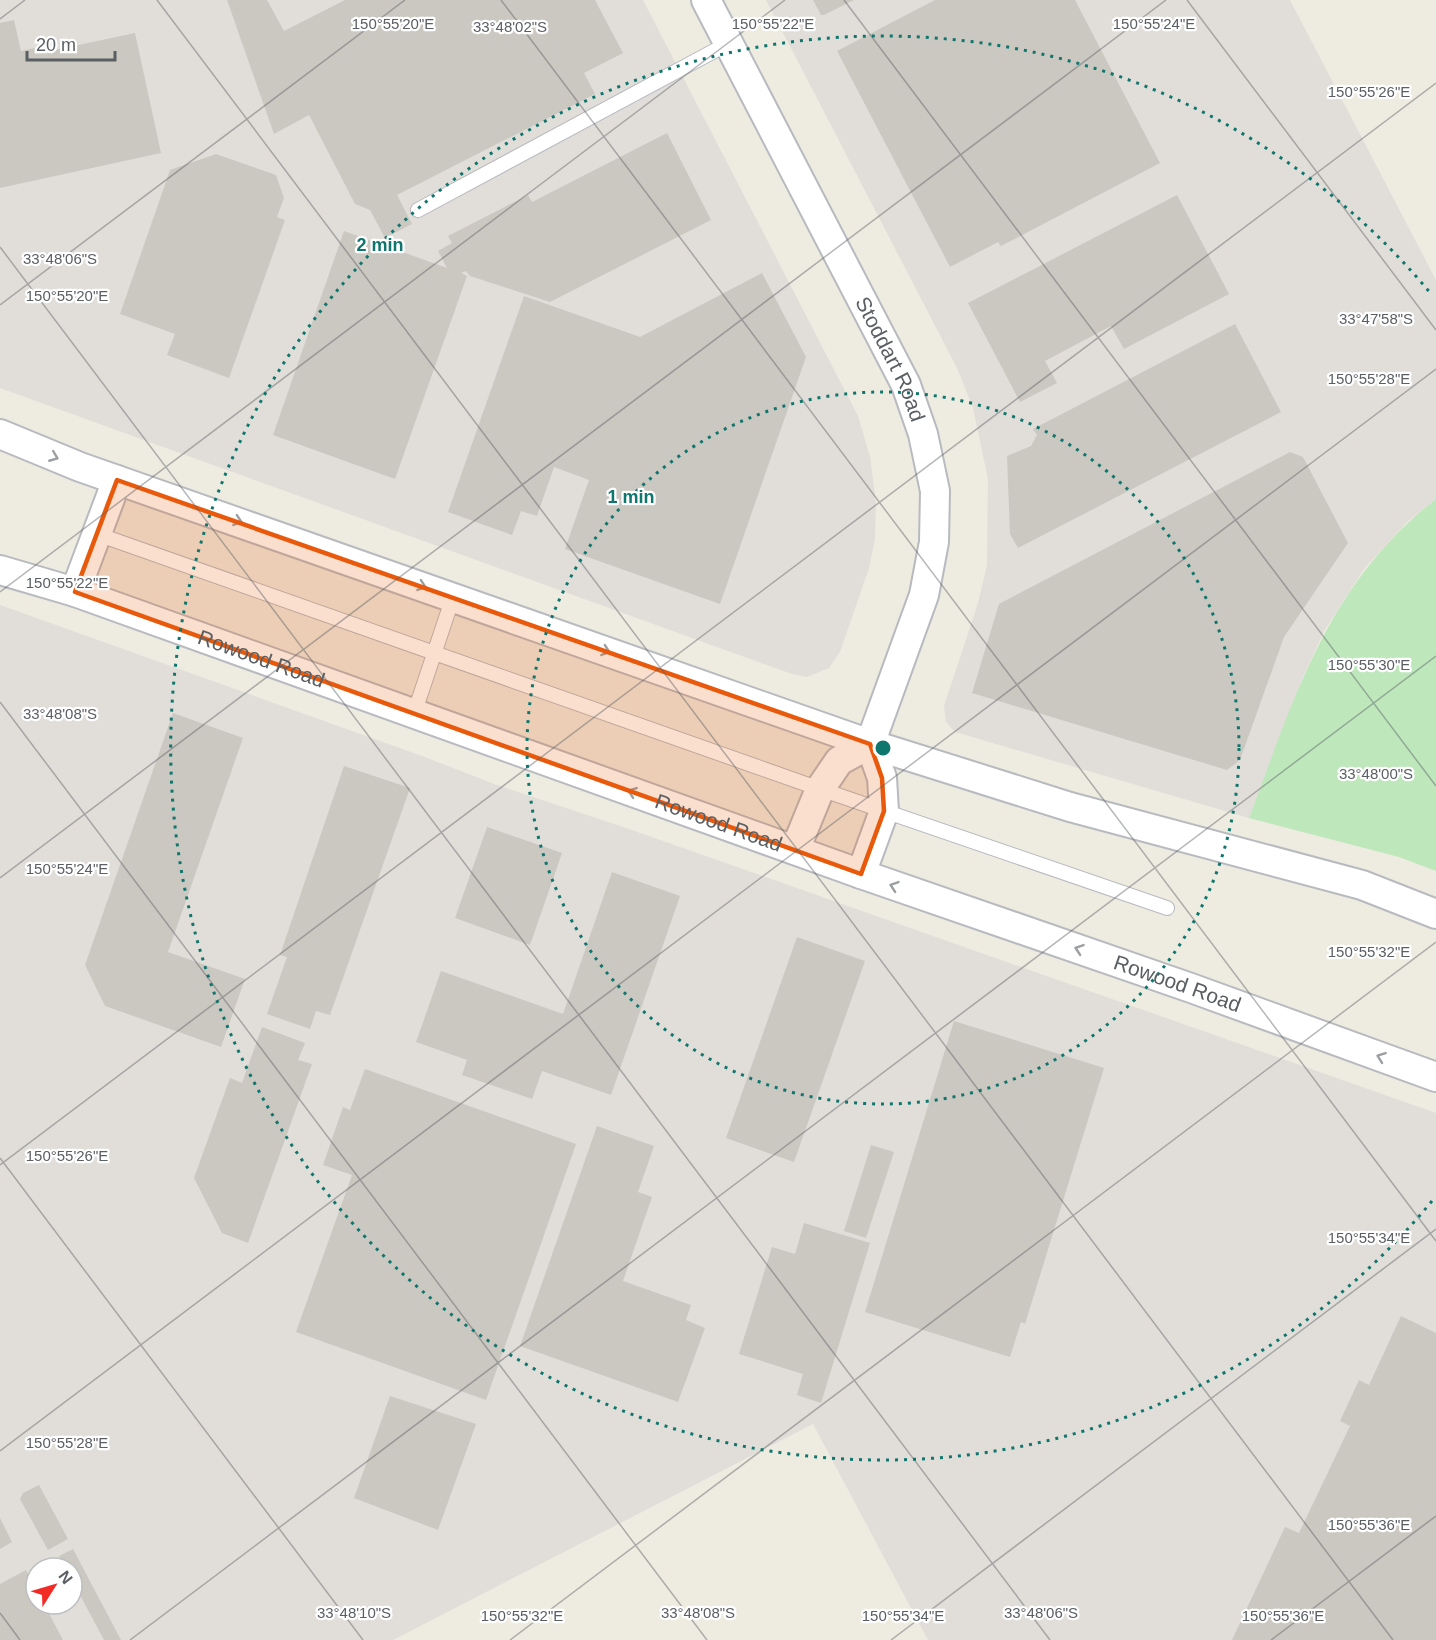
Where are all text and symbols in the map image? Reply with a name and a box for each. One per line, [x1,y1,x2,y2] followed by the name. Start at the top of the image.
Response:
[352,15,434,32] text: 150°55'20"E
[732,15,814,32] text: 150°55'22"E
[1113,15,1195,32] text: 150°55'24"E
[473,18,547,35] text: 33°48'02"S
[27,24,116,62] scale bar
[36,35,76,55] text: 20 m
[1328,83,1410,100] text: 150°55'26"E
[356,235,404,255] text: 2 min
[23,250,97,267] text: 33°48'06"S
[26,287,108,304] text: 150°55'20"E
[851,293,930,424] street label: Stoddart Road
[1339,310,1413,327] text: 33°47'58"S
[1328,370,1410,387] text: 150°55'28"E
[47,450,58,462] one-way arrow
[607,487,655,507] text: 1 min
[232,513,243,526] one-way arrow
[26,574,108,591] text: 150°55'22"E
[416,578,427,591] one-way arrow
[195,625,328,692] street label: Rowood Road
[600,643,611,656] one-way arrow
[1328,656,1410,673] text: 150°55'30"E
[23,705,97,722] text: 33°48'08"S
[873,738,893,758] centre of rings
[1339,765,1413,782] text: 33°48'00"S
[627,786,637,799] one-way arrow
[652,789,785,856] street label: Rowood Road
[26,860,108,877] text: 150°55'24"E
[889,880,900,893] one-way arrow
[1328,943,1410,960] text: 150°55'32"E
[1074,944,1084,957] one-way arrow
[1111,950,1244,1016] street label: Rowood Road
[1376,1052,1387,1064] one-way arrow
[26,1147,108,1164] text: 150°55'26"E
[1328,1229,1410,1246] text: 150°55'34"E
[26,1434,108,1451] text: 150°55'28"E
[1328,1516,1410,1533] text: 150°55'36"E
[24,1556,84,1616] north arrow
[55,1568,76,1587] text: N
[317,1604,391,1621] text: 33°48'10"S
[661,1604,735,1621] text: 33°48'08"S
[1004,1604,1078,1621] text: 33°48'06"S
[481,1607,563,1624] text: 150°55'32"E
[862,1607,944,1624] text: 150°55'34"E
[1242,1607,1324,1624] text: 150°55'36"E

